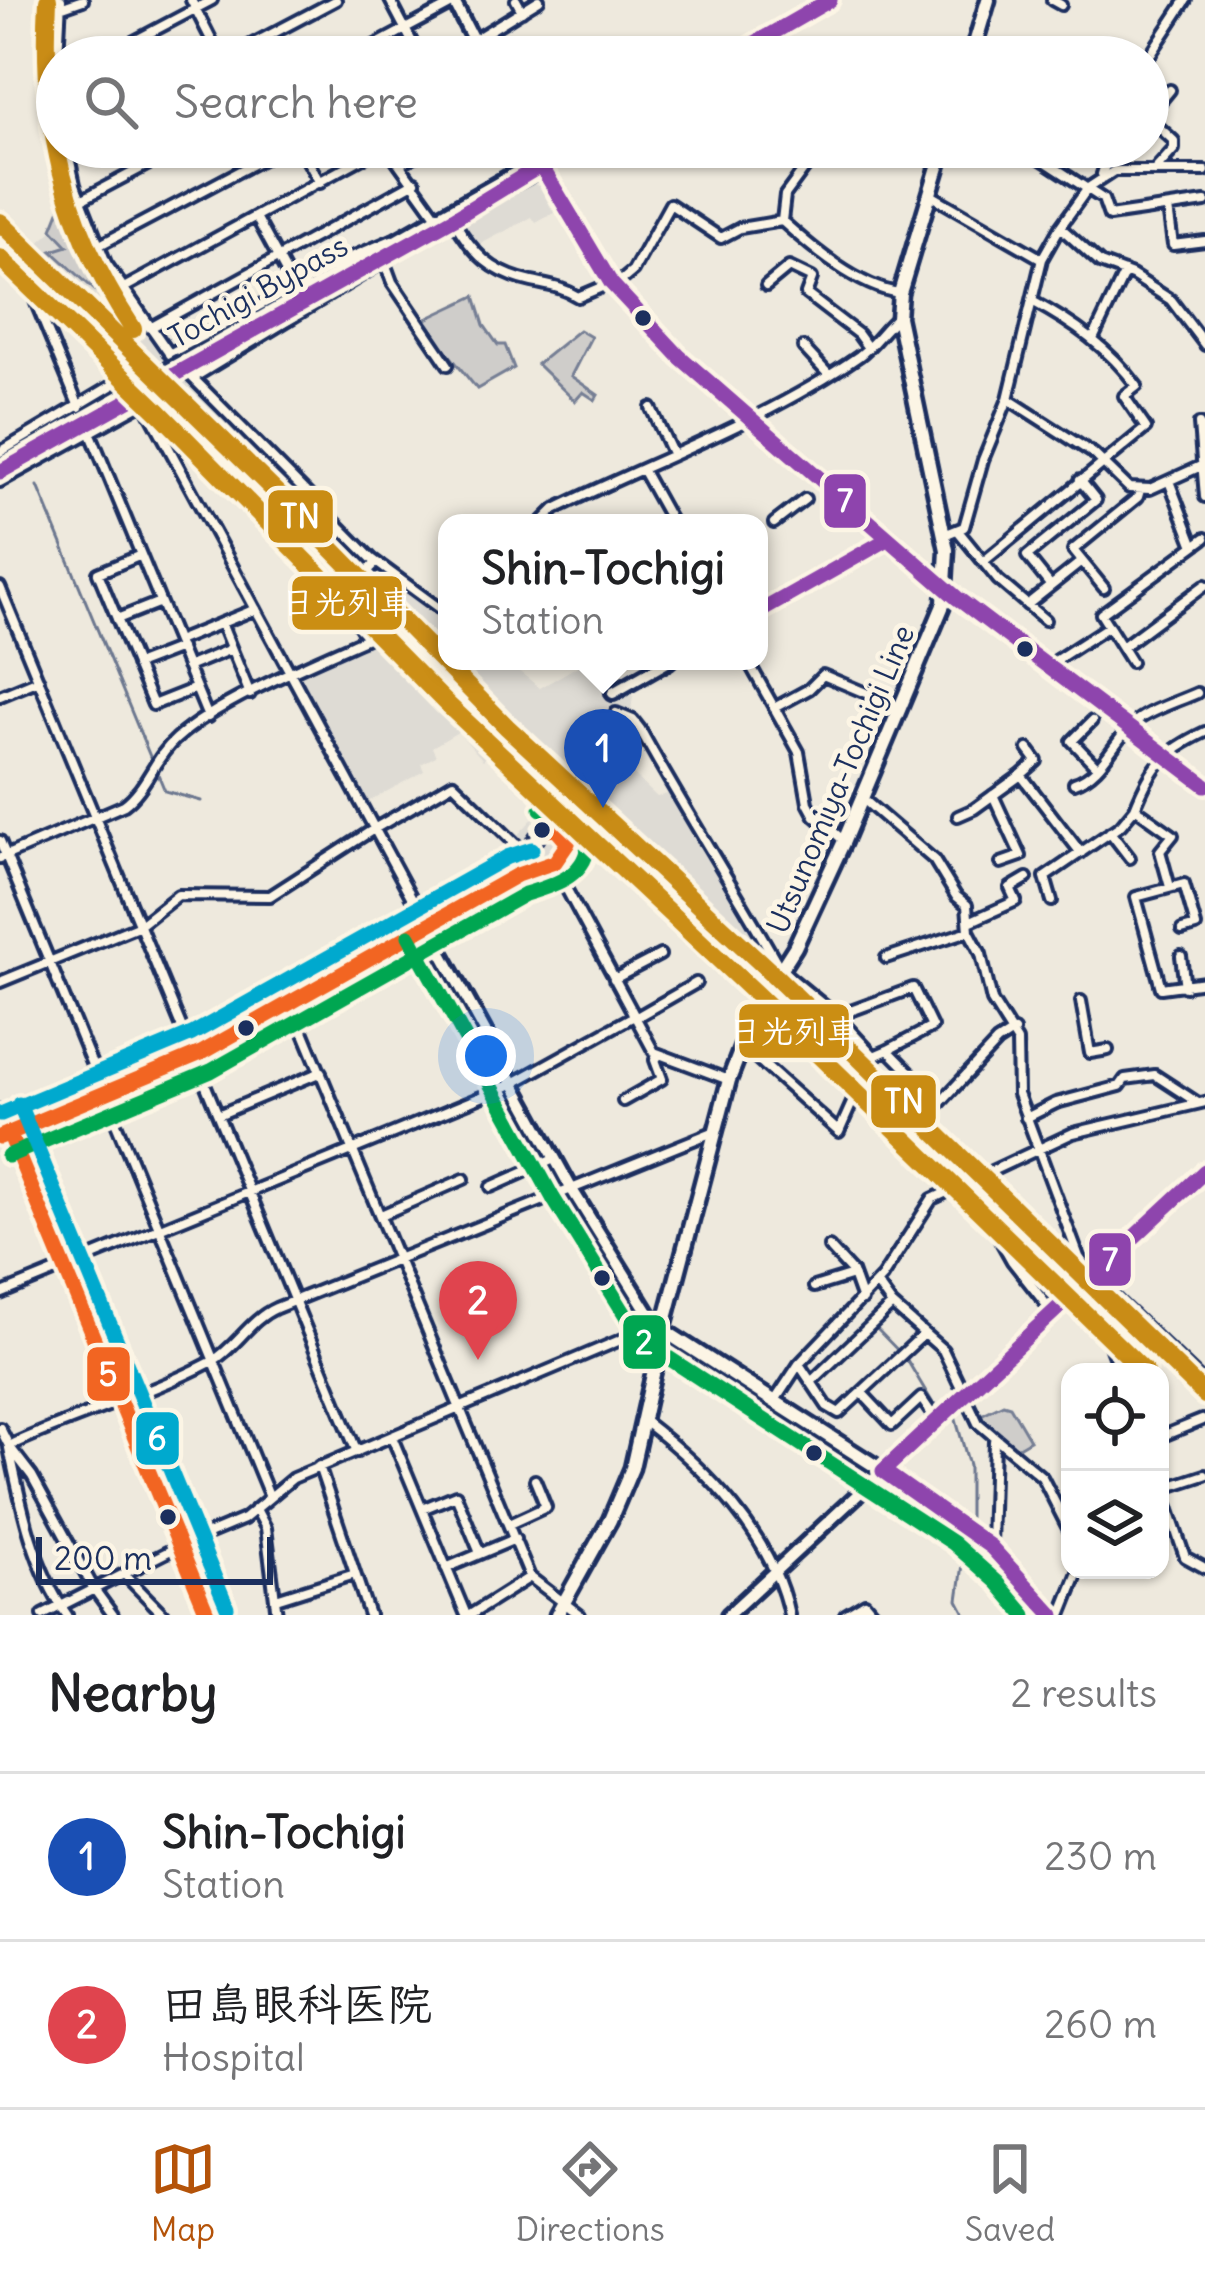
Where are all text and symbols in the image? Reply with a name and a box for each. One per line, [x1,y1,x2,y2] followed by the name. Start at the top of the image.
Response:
[36,36,1169,168] search box
[78,69,144,135] icon: search
[174,74,418,130] text: Search here
[162,226,354,356] street label: Tochigi Bypass
[632,307,654,329] unlabelled marker
[822,472,868,530] line badge: 7
[837,479,853,521] text: 7
[266,488,335,545] line badge: TN
[280,495,320,537] text: TN
[438,514,768,670] popup
[481,540,725,596] text: Shin-Tochigi
[290,574,404,632] line badge: 日光列車
[281,581,413,623] text: 日光列車
[481,596,604,645] text: Station
[758,619,922,939] street label: Utsunomiya-Tochigi Line
[1014,638,1036,660] unlabelled marker
[564,709,642,808] pin: 1
[531,819,553,841] unlabelled marker
[737,1002,851,1060] line badge: 日光列車
[728,1010,860,1052] text: 日光列車
[235,1017,257,1039] unlabelled marker
[456,1026,516,1086] your location
[869,1073,938,1130] line badge: TN
[884,1080,924,1122] text: TN
[1087,1231,1133,1288] line badge: 7
[1102,1238,1118,1280] text: 7
[439,1261,517,1360] pin: 2
[591,1267,613,1289] unlabelled marker
[621,1313,668,1371] line badge: 2
[635,1321,653,1363] text: 2
[85,1345,132,1403] line badge: 5
[99,1353,117,1395] text: 5
[1061,1363,1169,1579] map controls
[1061,1363,1169,1471] button: locate
[134,1410,181,1467] line badge: 6
[147,1417,167,1459] text: 6
[803,1442,825,1464] unlabelled marker
[1061,1471,1169,1579] button: layers
[157,1506,179,1528] unlabelled marker
[36,1531,273,1584] scale bar
[54,1537,152,1579] text: 200 m
[48,1661,217,1725] text: Nearby
[1010,1669,1157,1718] text: 2 results
[162,1804,406,1860] text: Shin-Tochigi
[79,1832,95,1881] text: 1
[1044,1832,1157,1881] text: 230 m
[162,1860,285,1909] text: Station
[162,1976,432,2032] text: 田島眼科医院
[76,2000,98,2049] text: 2
[1044,2000,1157,2049] text: 260 m
[162,2033,305,2082] text: Hospital
[150,2136,216,2250] tab: Map
[516,2136,665,2250] tab: Directions
[965,2136,1055,2250] tab: Saved

